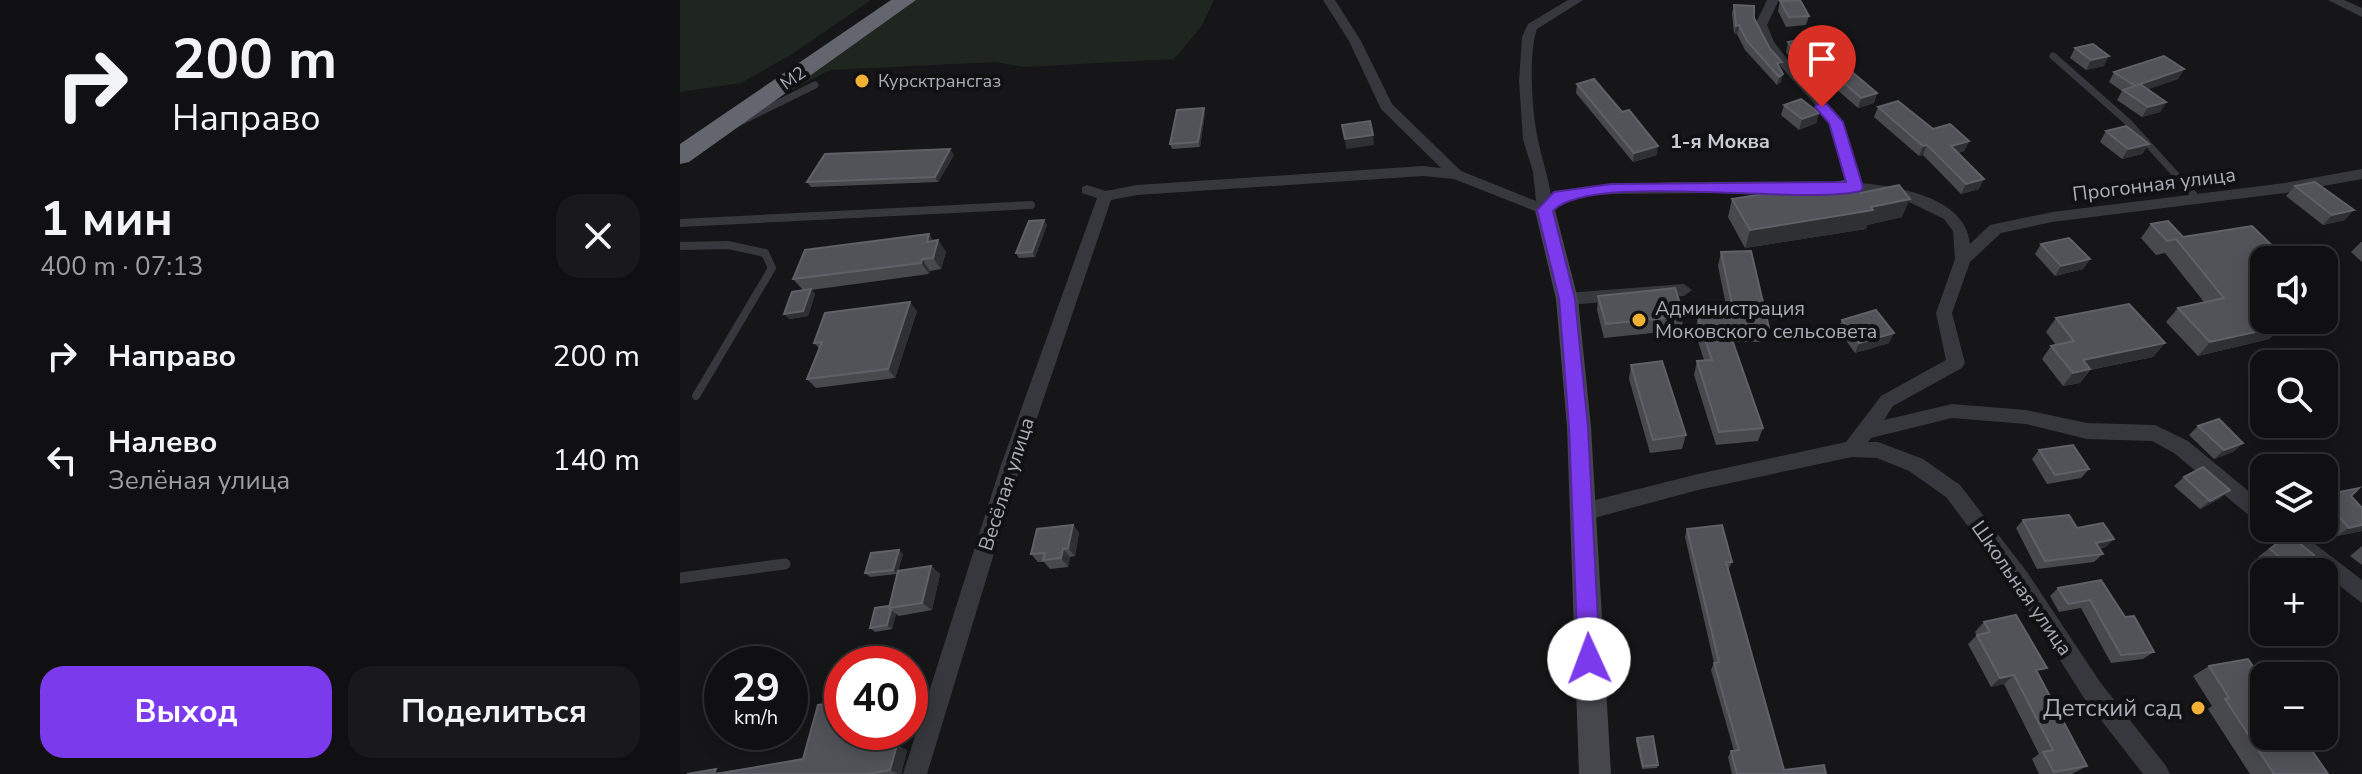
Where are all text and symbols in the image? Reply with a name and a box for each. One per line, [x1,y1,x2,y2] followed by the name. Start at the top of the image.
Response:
[172,21,337,98] text: 200 m
[1788,25,1856,107] pin
[40,32,144,136] icon: right
[1800,37,1844,81] icon: arrive
[775,61,811,95] street label: М2
[878,69,1001,93] place label: Курсктрансгаз
[853,72,871,90] marker: Курсктрансгаз
[172,94,321,143] text: Направо
[1670,128,1770,155] district label: 1-я Моква
[2071,161,2237,208] street label: Прогонная улица
[40,186,173,252] text: 1 мин
[556,194,640,278] button: close
[2250,246,2338,750] map controls
[2250,246,2338,334] button: sound
[40,249,203,284] text: 400 m · 07:13
[1655,295,1877,345] place label: Администрация Моковского сельсовета
[1630,311,1648,329] marker: Администрация Моковского сельсовета
[40,334,84,378] icon: right
[108,336,236,377] text: Направо
[553,336,640,377] text: 200 m
[2250,350,2338,438] button: search
[972,414,1041,554] street label: Весёлая улица
[108,422,217,463] text: Налево
[40,438,84,482] icon: left
[553,440,640,481] text: 140 m
[2250,454,2338,542] button: layers
[108,463,290,498] text: Зелёная улица
[1965,515,2078,661] street label: Школьная улица
[2250,558,2338,646] button: +
[1547,617,1631,701] position arrow
[824,646,928,750] speed limit sign: 40
[732,661,780,715] text: 29
[2250,662,2338,750] button: −
[40,666,332,758] button: Выход
[348,666,640,758] button: Поделиться
[2043,692,2182,724] place label: Детский сад
[2189,699,2207,717] marker: Детский сад
[734,704,778,731] text: km/h

